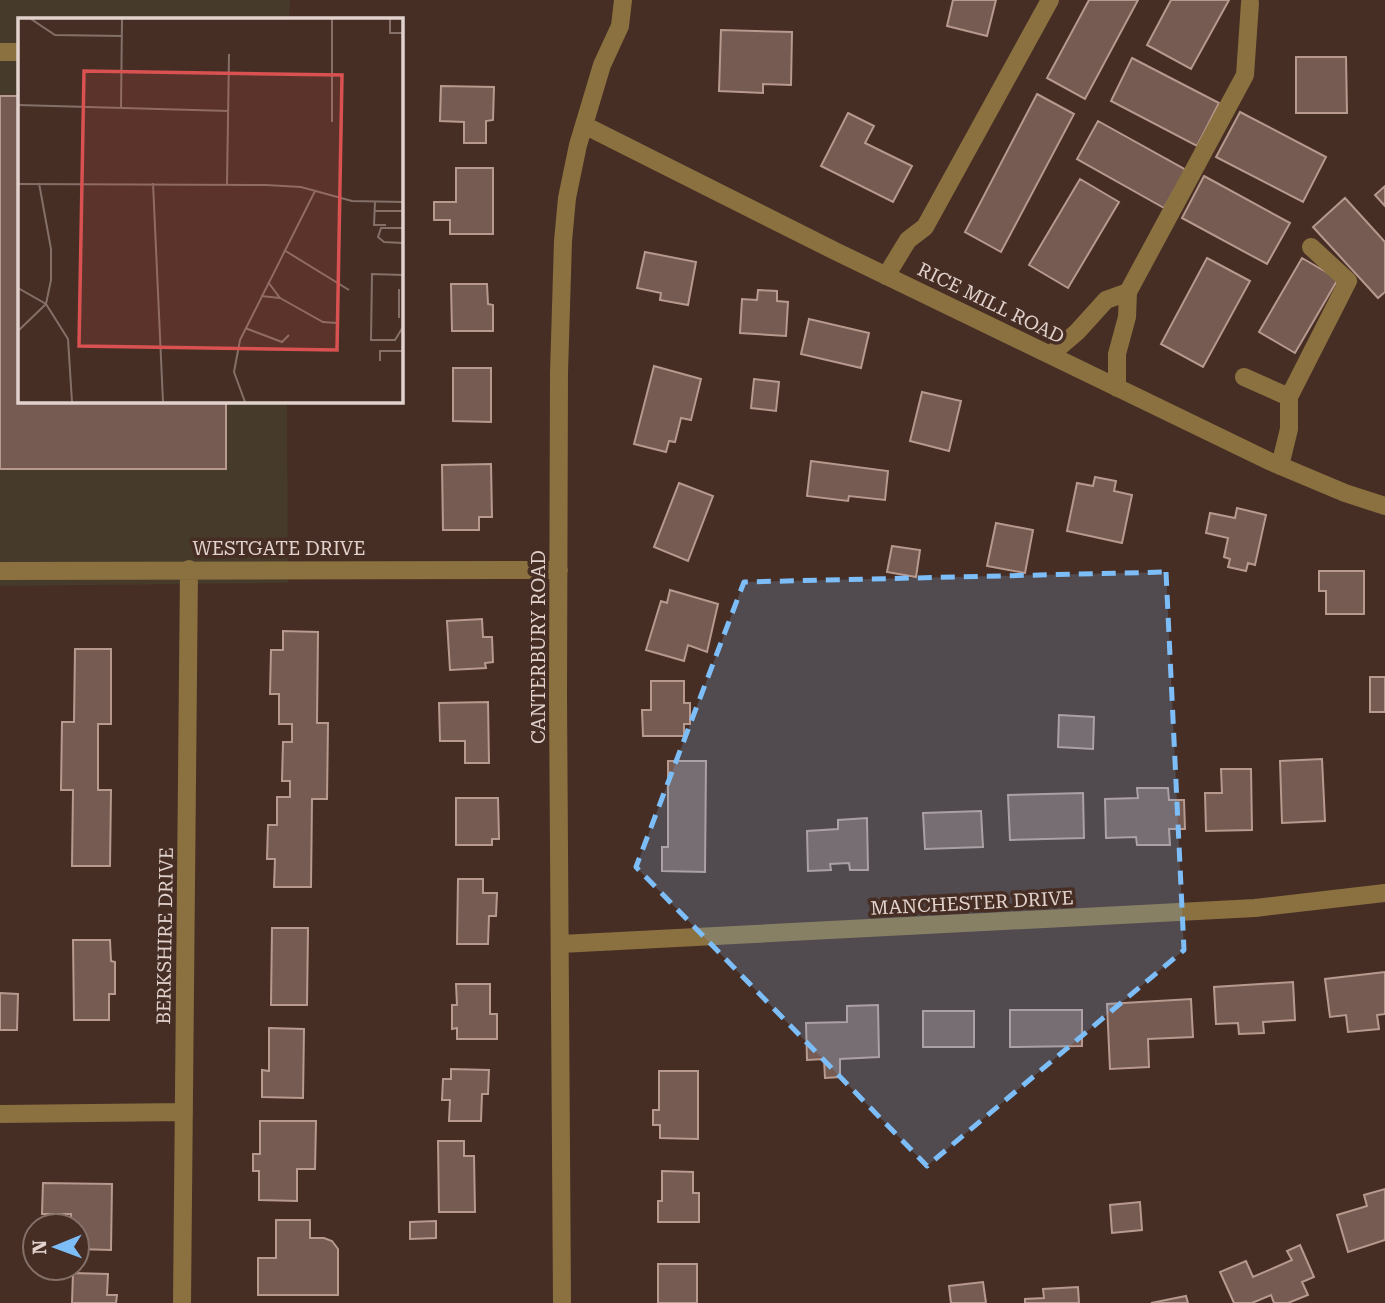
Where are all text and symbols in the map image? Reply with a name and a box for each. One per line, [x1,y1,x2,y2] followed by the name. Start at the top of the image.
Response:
[18,18,402,402] inset map
[914,258,1068,348] street label: RICE MILL ROAD
[192,537,366,560] street label: WESTGATE DRIVE
[527,550,550,744] street label: CANTERBURY ROAD
[152,847,178,1025] street label: BERKSHIRE DRIVE
[870,886,1074,920] street label: MANCHESTER DRIVE
[21,1212,91,1282] north arrow
[28,1239,51,1255] text: N

